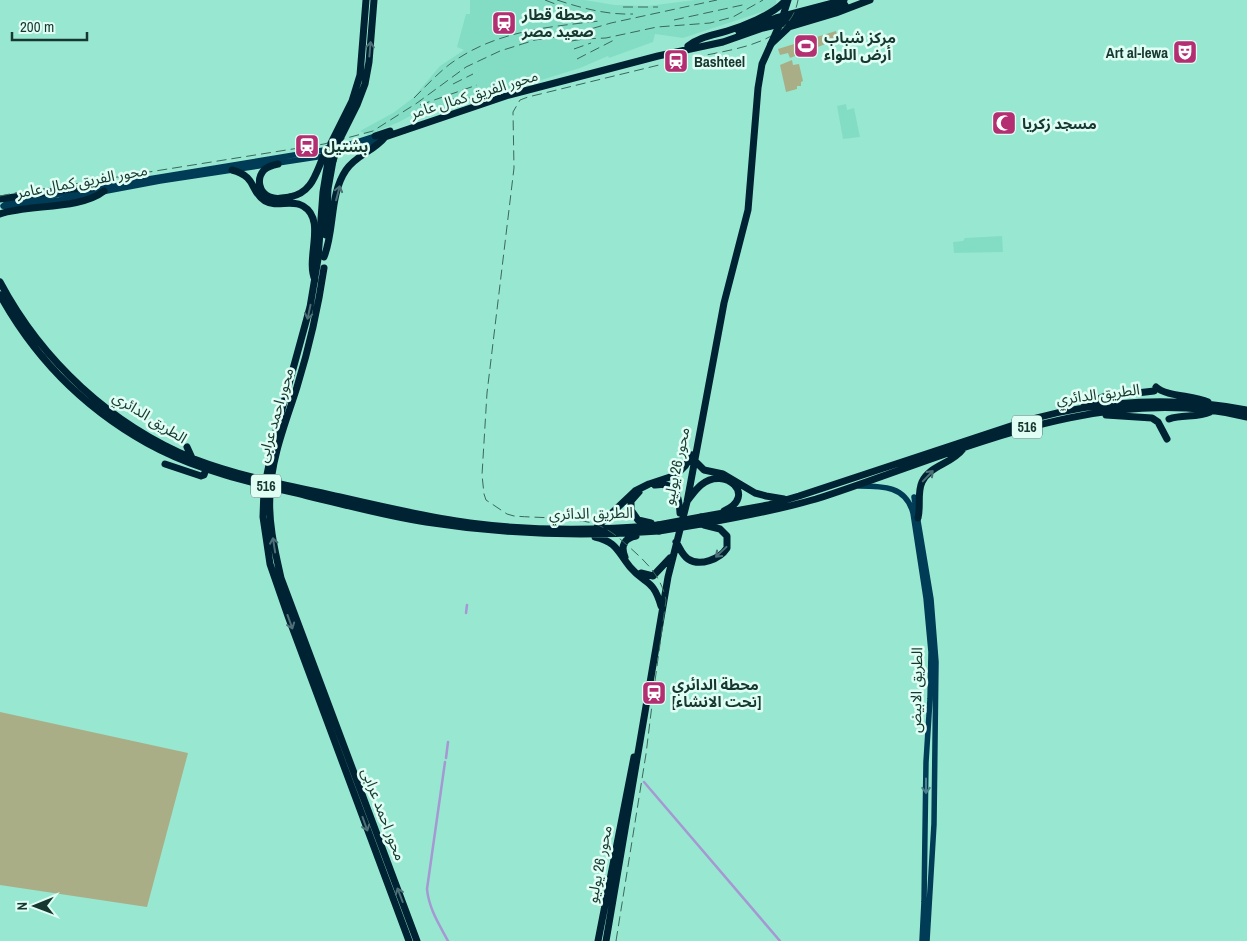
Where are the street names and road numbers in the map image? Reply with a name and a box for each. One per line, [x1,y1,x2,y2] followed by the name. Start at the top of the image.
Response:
[407,65,540,124] street label: محور الفريق كمال عامر
[14,159,149,203] street label: محور الفريق كمال عامر
[251,365,299,465] street label: محور احمد عرابى
[1055,378,1141,411] street label: الطريق الدائري
[108,386,191,449] street label: الطريق الدائري
[1012,416,1042,438] road number: 516
[658,425,694,507] street label: محور 26 يوليو
[251,474,281,498] road number: 516
[549,502,633,526] street label: الطريق الدائري
[905,647,927,733] street label: الطريق الابيض
[357,765,411,863] street label: محور احمد عرابى
[581,823,617,905] street label: محور 26 يوليو

